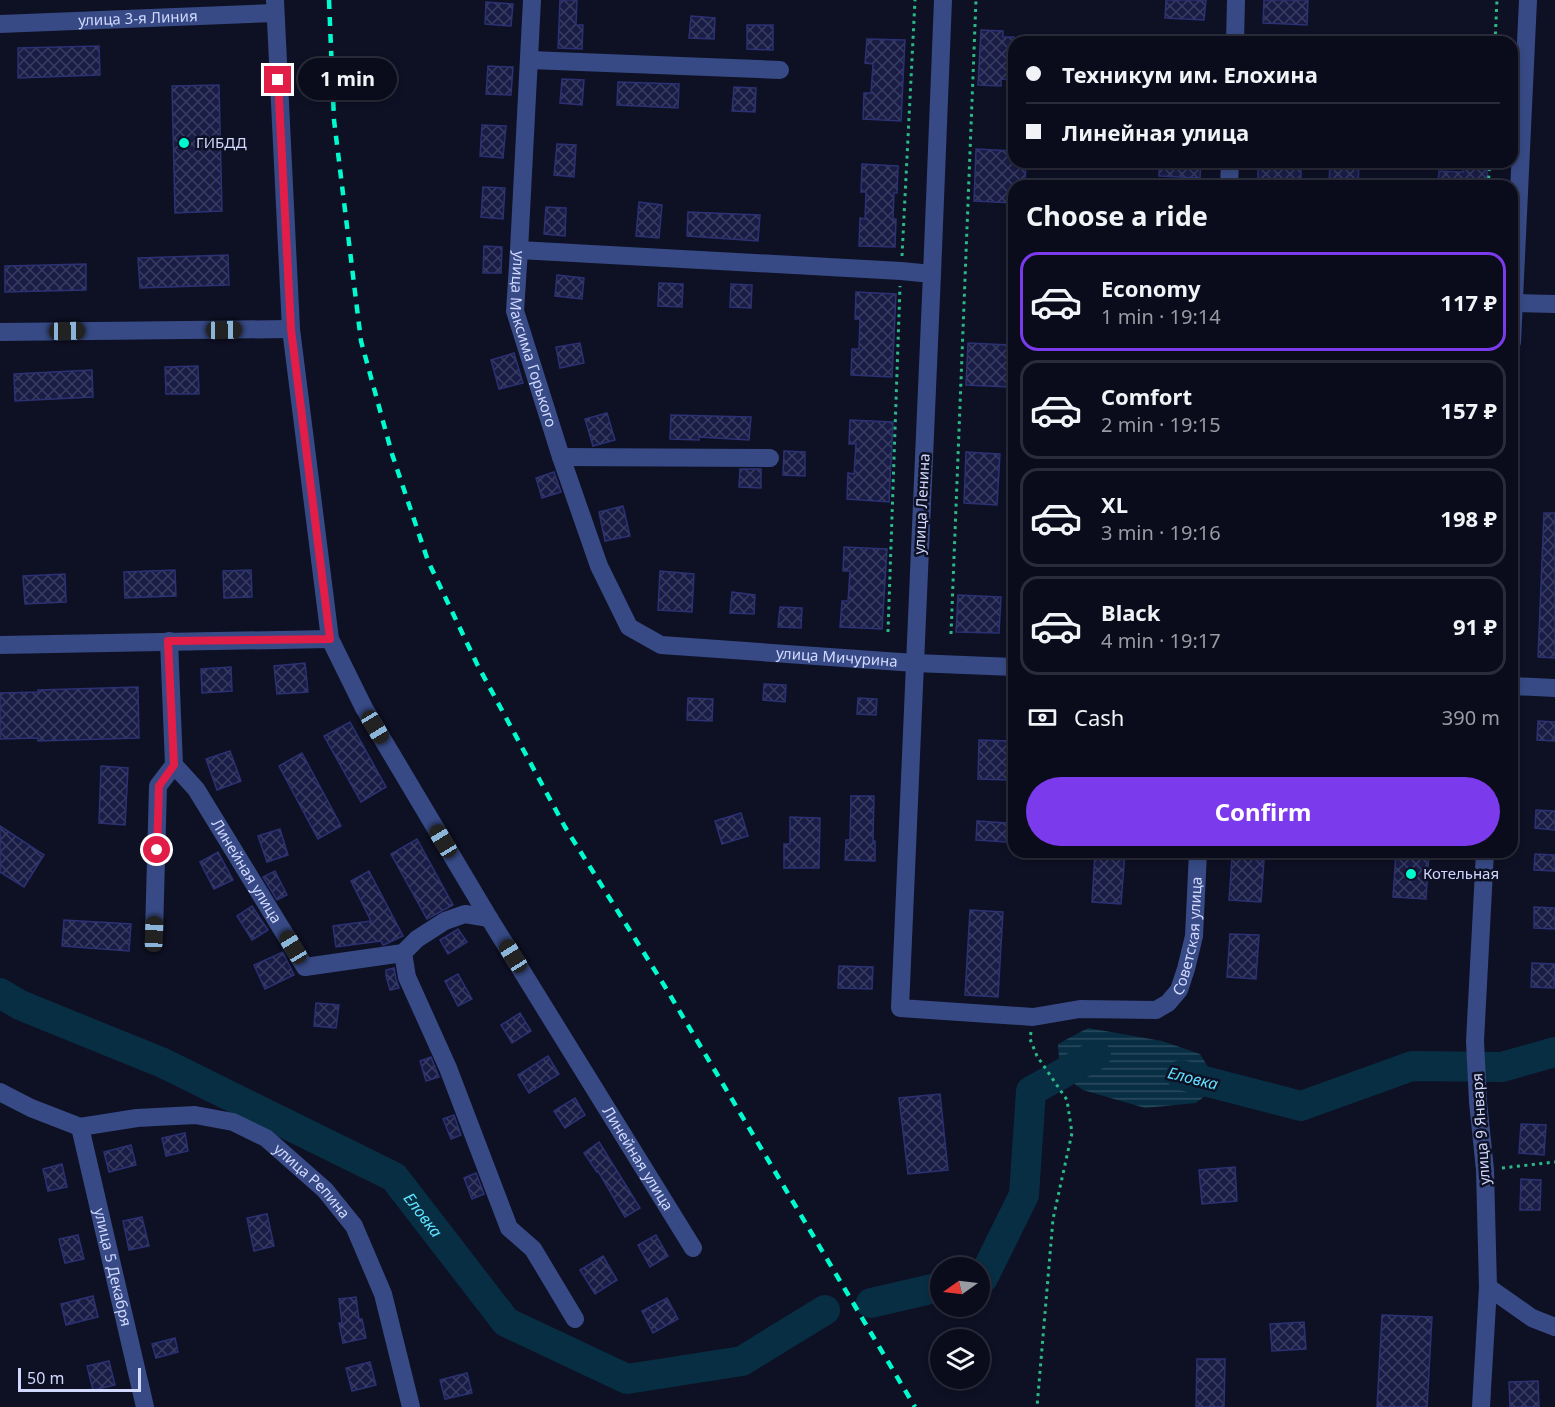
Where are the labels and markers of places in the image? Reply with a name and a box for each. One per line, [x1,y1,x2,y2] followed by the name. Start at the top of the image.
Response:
[196,132,247,152] place label: ГИБДД
[177,136,191,150] marker: ГИБДД
[1423,863,1499,883] place label: Котельная
[1404,867,1418,881] marker: Котельная

